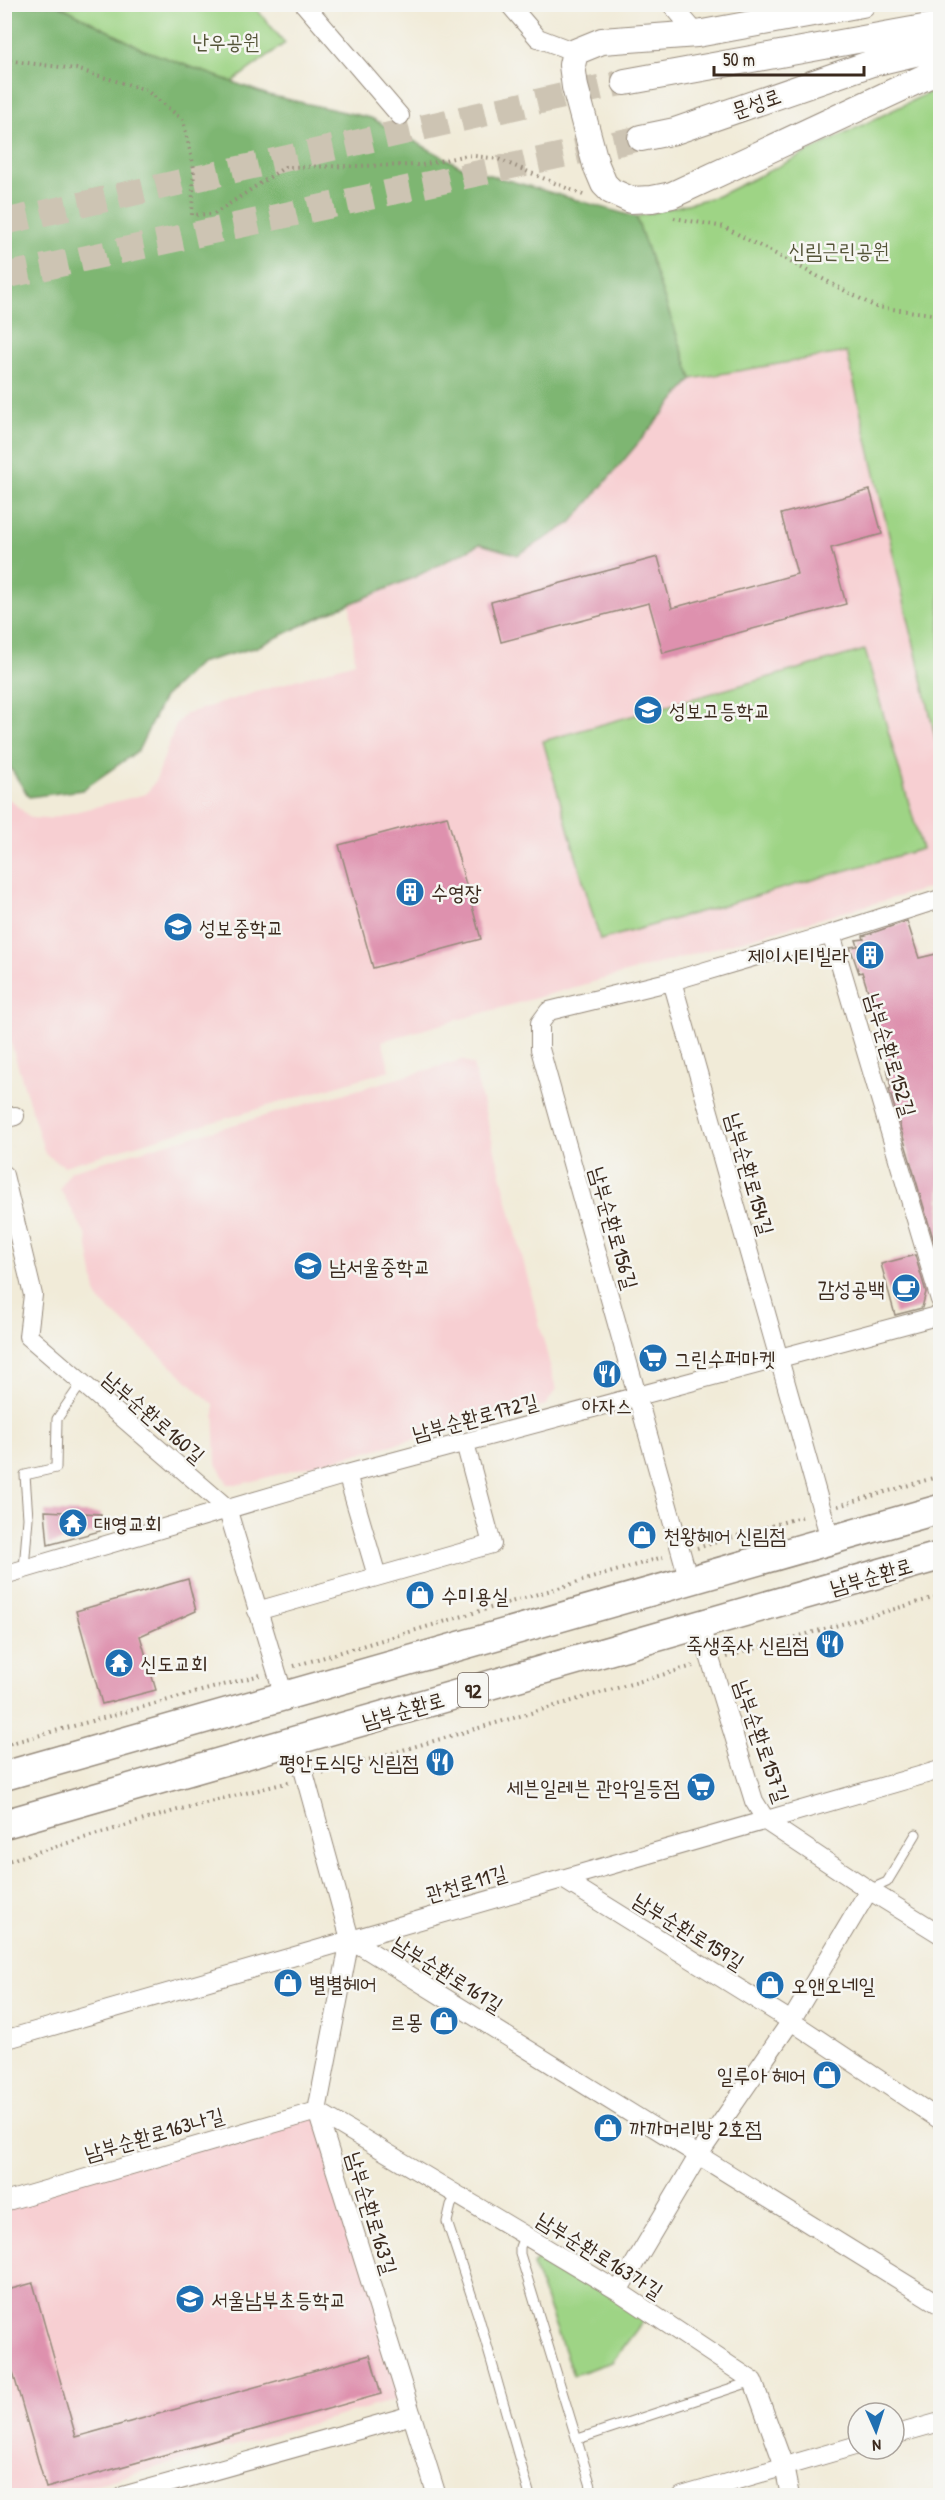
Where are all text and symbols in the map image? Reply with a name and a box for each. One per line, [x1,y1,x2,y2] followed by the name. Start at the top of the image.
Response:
[192,27,260,56] park label: 난우공원
[714,39,864,77] scale bar
[723,47,755,72] text: 50 m
[727,81,785,125] street label: 문성로
[788,236,890,265] park label: 신림근린공원
[632,694,664,726] school or university icon: 성보고등학교
[669,696,770,725] place label: 성보고등학교
[394,876,426,908] building icon: 수영장
[431,878,482,907] place label: 수영장
[162,911,194,943] school or university icon: 성보중학교
[199,913,284,942] place label: 성보중학교
[854,939,886,971] building icon: 제이시티빌라
[748,941,849,970] place label: 제이시티빌라
[858,990,924,1120] street label: 남부순환로152길
[719,1110,781,1239] street label: 남부순환로154길
[583,1163,645,1293] street label: 남부순환로156길
[292,1250,324,1282] school or university icon: 남서울중학교
[329,1252,430,1281] place label: 남서울중학교
[890,1272,922,1304] cafe icon: 감성공백
[817,1274,885,1303] place label: 감성공백
[637,1342,669,1374] supermarket icon: 그린수퍼마켓
[674,1344,775,1373] place label: 그린수퍼마켓
[591,1358,623,1390] restaurant icon: 아자스
[97,1364,211,1470] street label: 남부순환로160길
[409,1386,541,1448] street label: 남부순환로172길
[582,1391,632,1420] place label: 아자스
[57,1507,89,1539] temple icon: 대영교회
[94,1509,162,1538] place label: 대영교회
[626,1519,658,1551] shop icon: 천왕헤어 신림점
[663,1521,786,1550] place label: 천왕헤어 신림점
[826,1550,916,1602] street label: 남부순환로
[404,1579,436,1611] shop icon: 수미용실
[441,1581,509,1610] place label: 수미용실
[814,1628,846,1660] restaurant icon: 죽생죽사 신림점
[686,1630,809,1659] place label: 죽생죽사 신림점
[103,1647,135,1679] temple icon: 신도교회
[140,1649,208,1678] place label: 신도교회
[458,1673,488,1707] road number: 92
[727,1676,797,1806] street label: 남부순환로157길
[358,1684,448,1736] street label: 남부순환로
[424,1746,456,1778] restaurant icon: 평안도식당 신림점
[279,1748,419,1777] place label: 평안도식당 신림점
[685,1771,717,1803] supermarket icon: 세븐일레븐 관악일등점
[506,1773,680,1802] place label: 세븐일레븐 관악일등점
[422,1858,510,1908] street label: 관천로11길
[628,1885,750,1977] street label: 남부순환로159길
[387,1929,509,2019] street label: 남부순환로161길
[272,1967,304,1999] shop icon: 별별헤어
[309,1969,377,1998] place label: 별별헤어
[754,1969,786,2001] shop icon: 오앤오네일
[791,1971,876,2000] place label: 오앤오네일
[428,2005,460,2037] shop icon: 르몽
[389,2007,423,2036] place label: 르몽
[811,2059,843,2091] shop icon: 일루아 헤어
[717,2061,806,2090] place label: 일루아 헤어
[81,2100,227,2168] street label: 남부순환로163나길
[592,2112,624,2144] shop icon: 까까머리방 2호점
[629,2114,762,2143] place label: 까까머리방 2호점
[340,2148,404,2278] street label: 남부순환로163길
[531,2205,669,2305] street label: 남부순환로163가길
[174,2283,206,2315] school or university icon: 서울남부초등학교
[211,2285,346,2314] place label: 서울남부초등학교
[846,2401,906,2461] north arrow
[871,2435,882,2457] text: N

